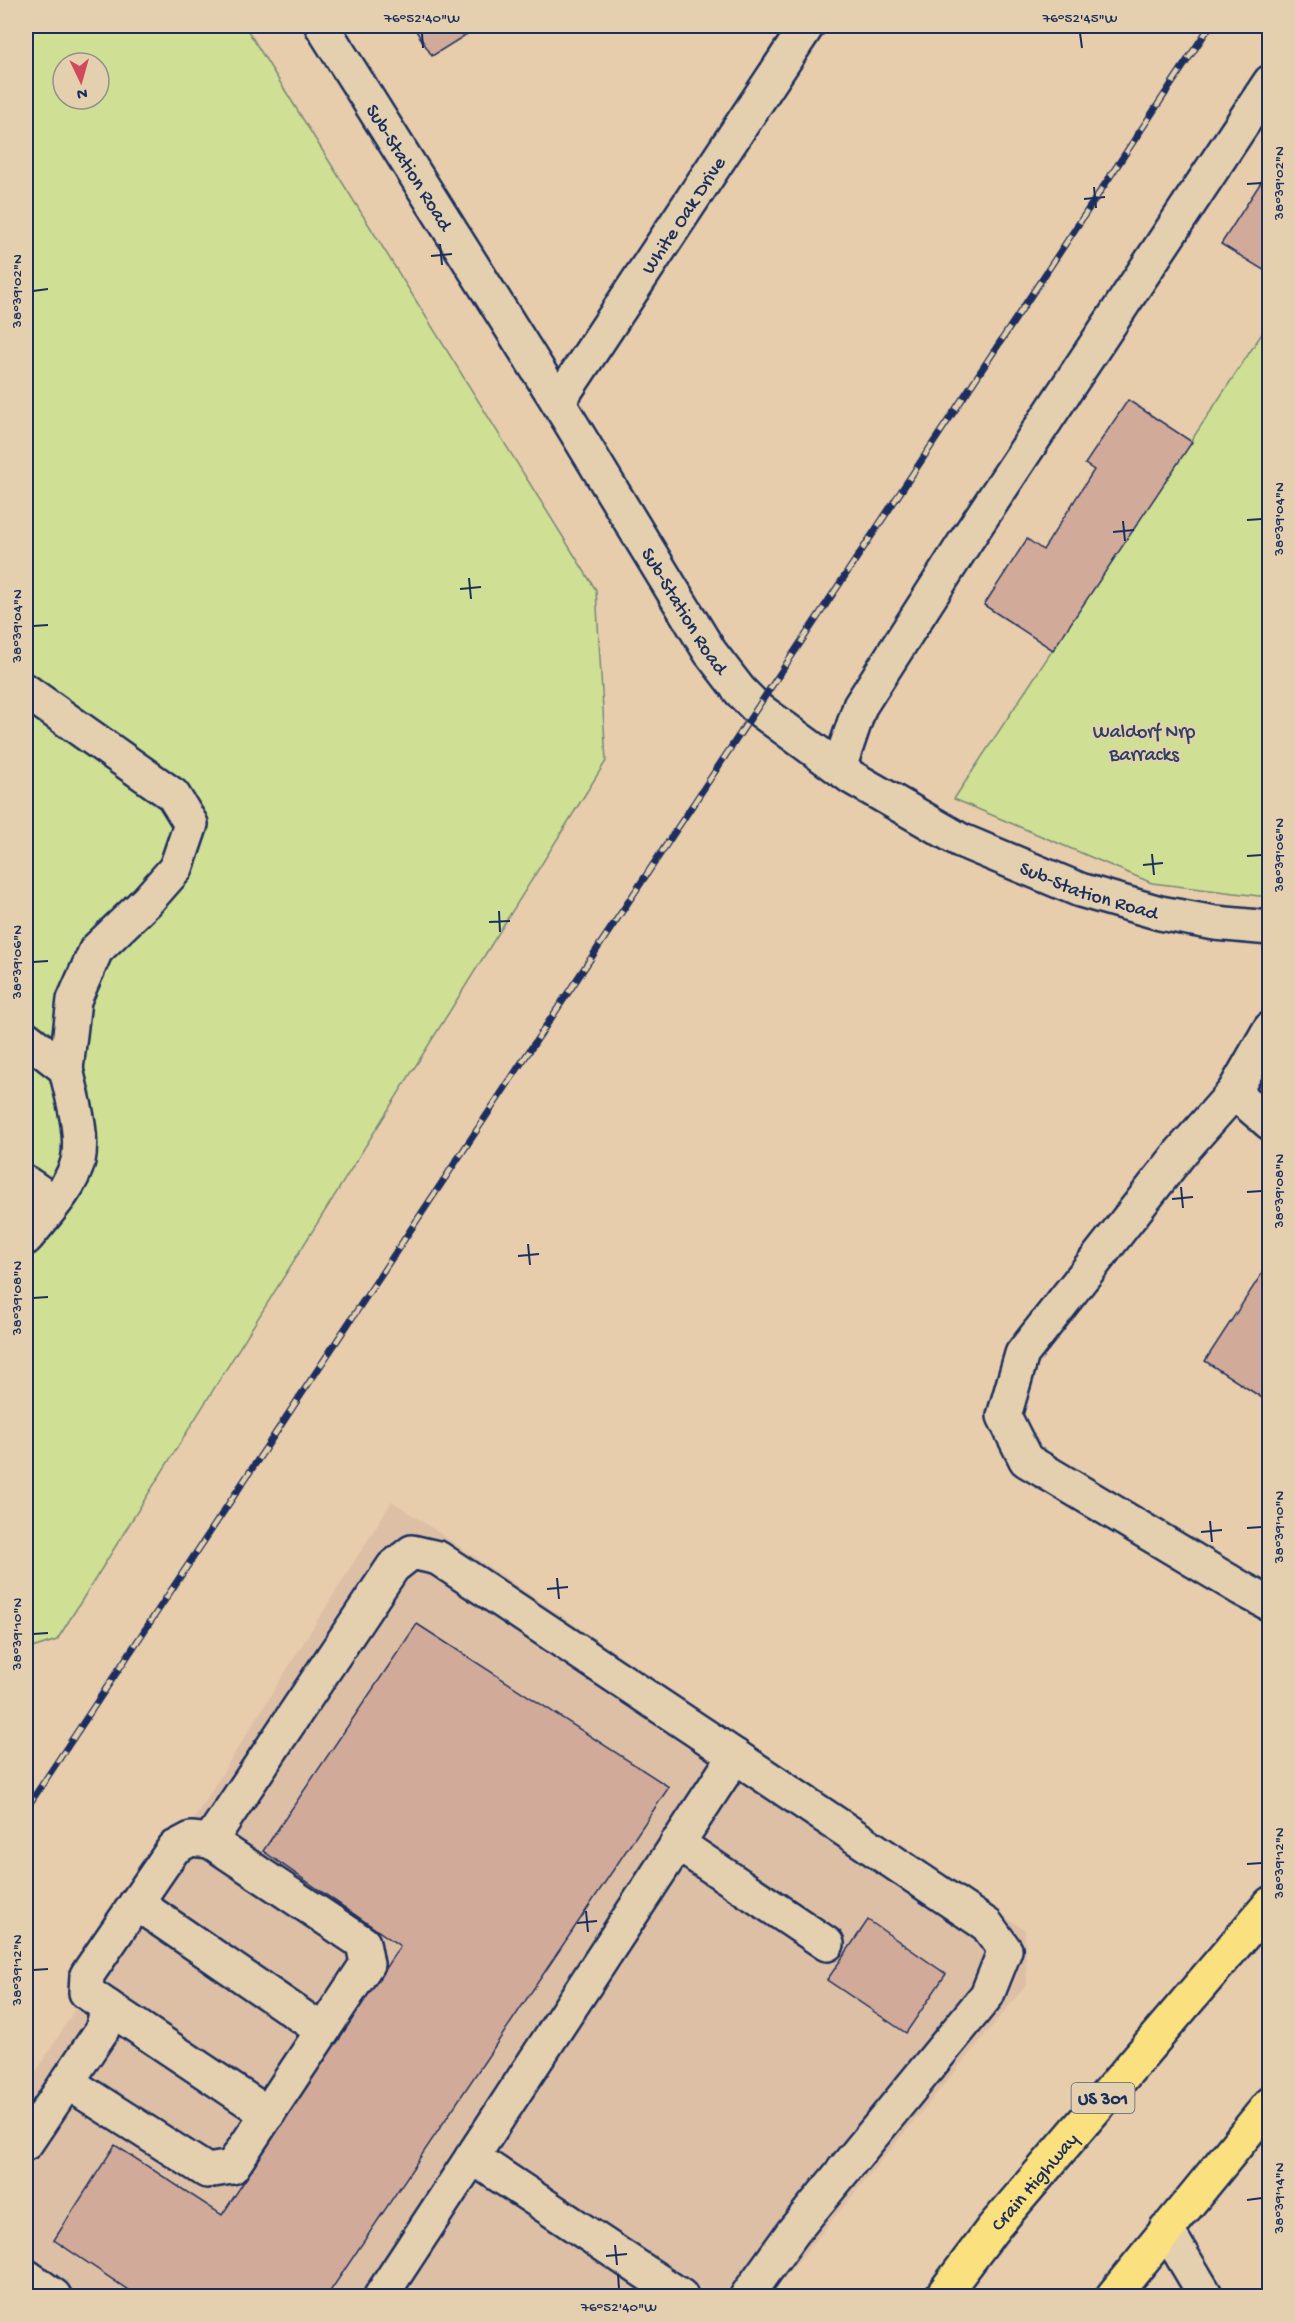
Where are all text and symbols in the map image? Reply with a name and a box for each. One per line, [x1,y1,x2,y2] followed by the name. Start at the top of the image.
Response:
[383,10,460,28] text: 76°52'40"W
[1041,10,1118,28] text: 76°52'45"W
[51,51,111,111] north arrow
[75,83,88,102] text: N
[359,101,457,238] street label: Sub-Station Road
[1271,146,1289,221] text: 38°39'02"N
[638,153,733,279] street label: White Oak Drive
[9,254,27,329] text: 38°39'02"N
[1271,482,1289,557] text: 38°39'04"N
[634,544,732,682] street label: Sub-Station Road
[9,589,27,664] text: 38°39'04"N
[1093,722,1195,768] park label: Waldorf Nrp Barracks
[1271,818,1289,893] text: 38°39'06"N
[1015,858,1162,927] street label: Sub-Station Road
[9,925,27,1000] text: 38°39'06"N
[1271,1153,1289,1229] text: 38°39'08"N
[9,1260,27,1336] text: 38°39'08"N
[1271,1491,1289,1564] text: 38°39'10"N
[9,1598,27,1671] text: 38°39'10"N
[1271,1827,1289,1900] text: 38°39'12"N
[9,1934,27,2007] text: 38°39'12"N
[1072,2083,1134,2113] road number: US 301
[988,2129,1085,2237] street label: Crain Highway
[1271,2162,1289,2235] text: 38°39'14"N
[580,2299,657,2317] text: 76°52'40"W

